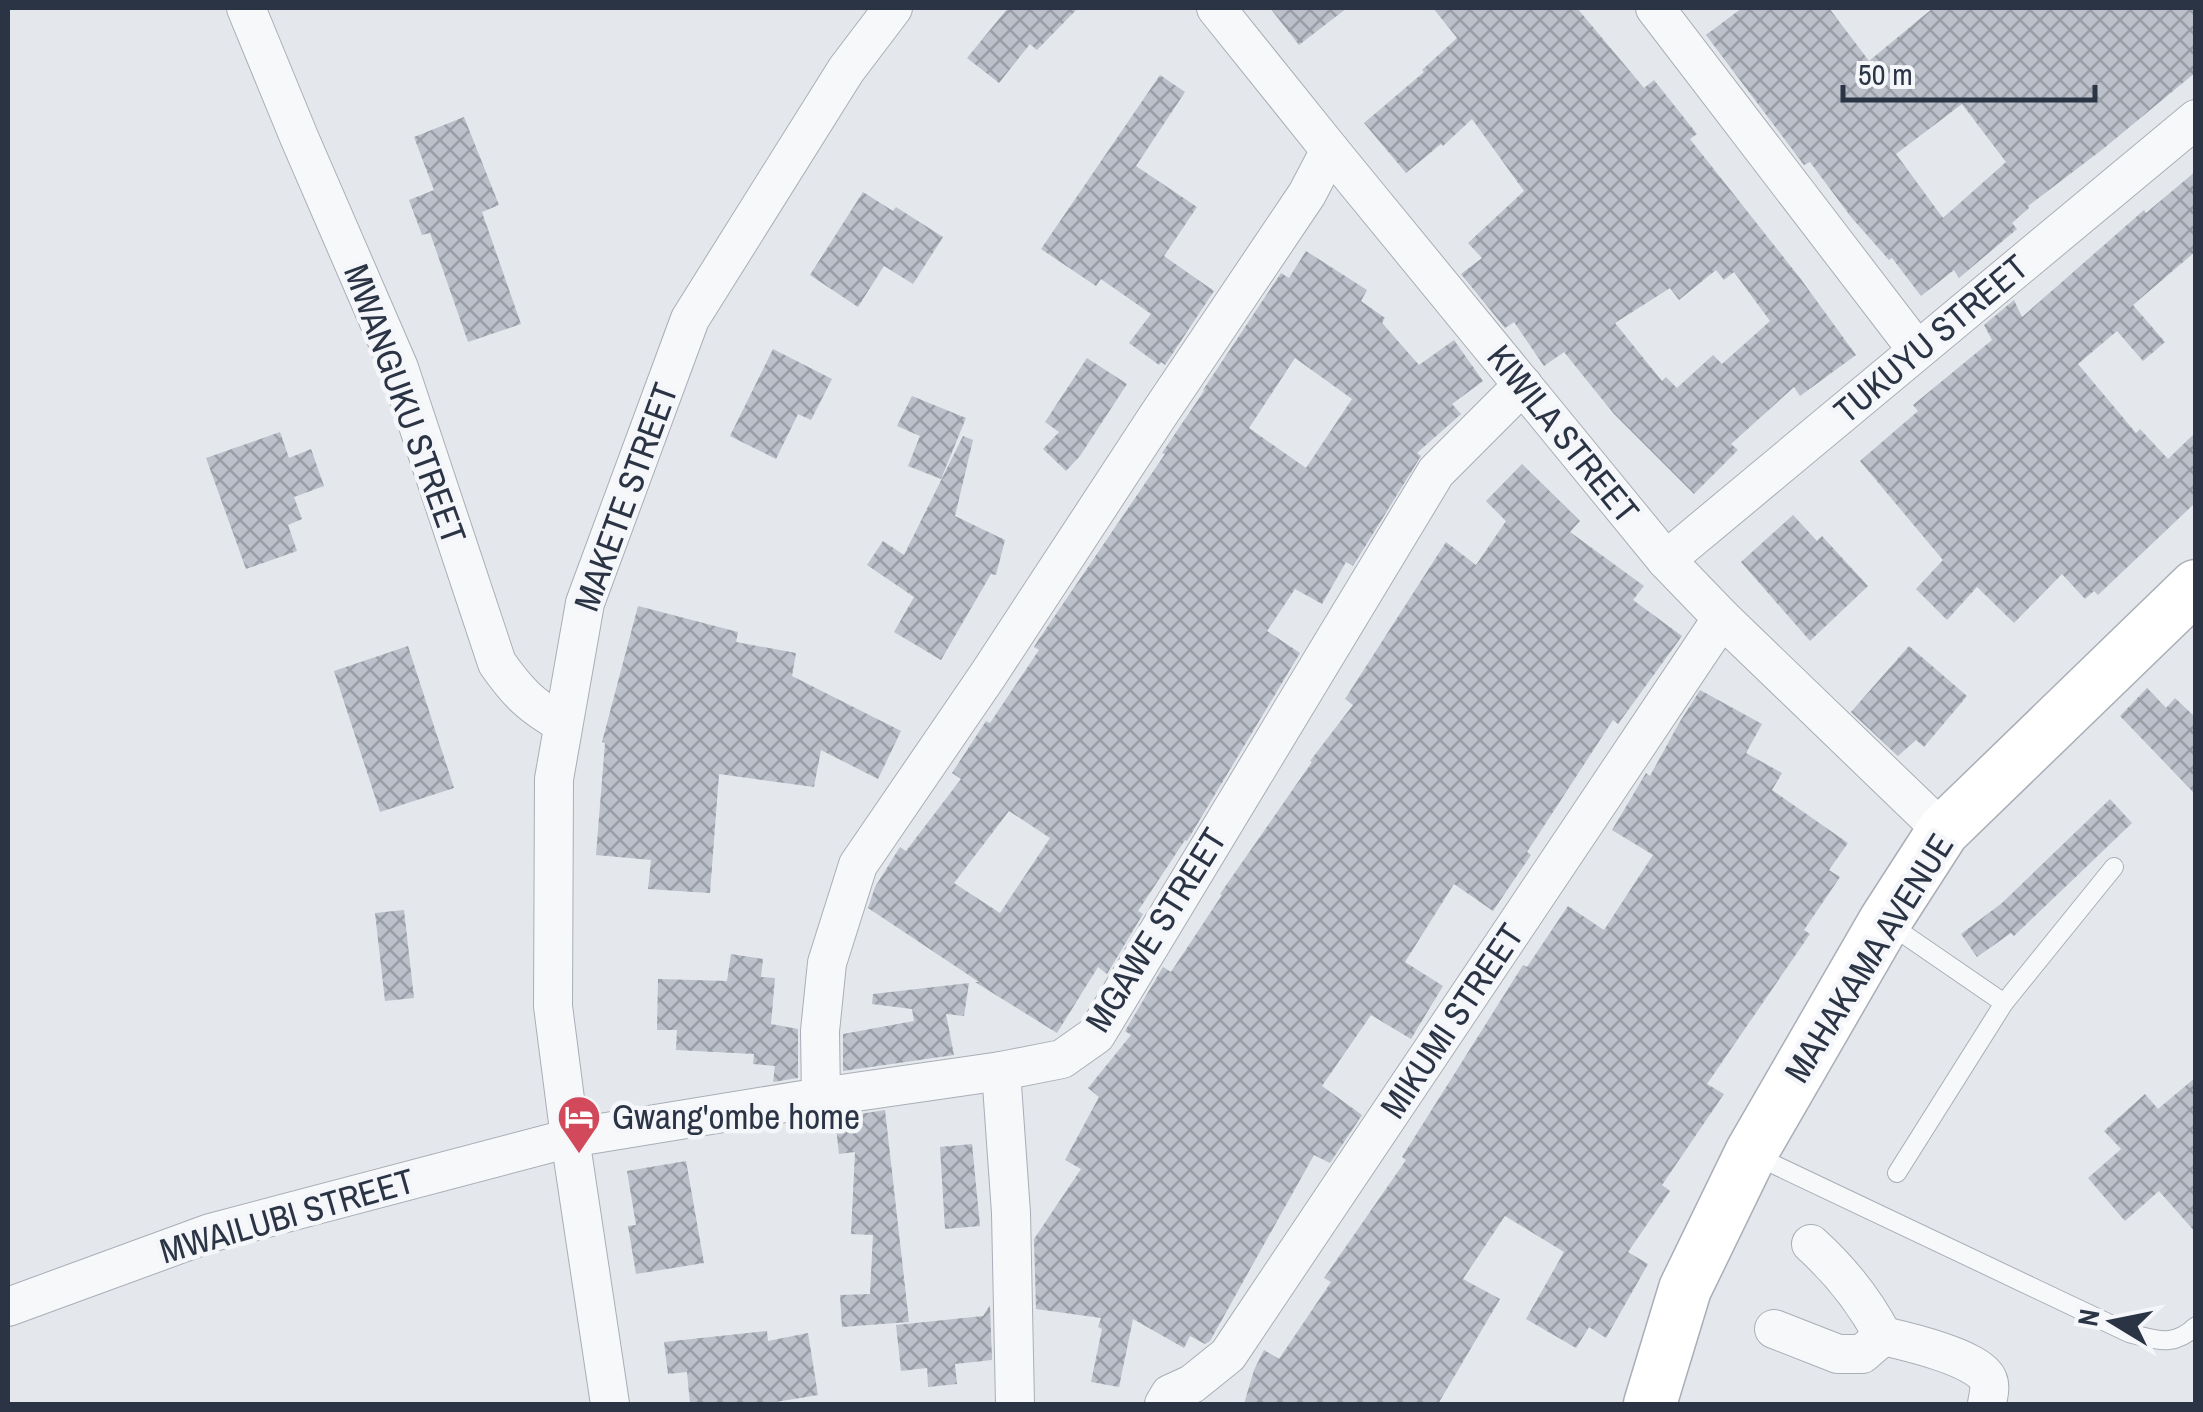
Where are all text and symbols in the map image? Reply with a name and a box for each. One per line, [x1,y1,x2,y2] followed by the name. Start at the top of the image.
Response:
[1843,40,2096,102] scale bar
[1858,54,1913,94] text: 50 m
[1824,244,2037,433] street label: TUKUYU STREET
[333,258,478,550] street label: MWANGUKU STREET
[1477,335,1650,533] street label: KIWILA STREET
[563,376,689,617] street label: MAKETE STREET
[1074,819,1237,1040] street label: MGAWE STREET
[1773,824,1964,1091] street label: MAHAKAMA AVENUE
[1369,914,1534,1127] street label: MIKUMI STREET
[612,1093,860,1140] place label: Gwang'ombe home
[556,1094,602,1155] hotel icon: Gwang'ombe home
[154,1157,419,1274] street label: MWAILUBI STREET
[2063,1272,2163,1372] north arrow
[2068,1306,2109,1329] text: N

